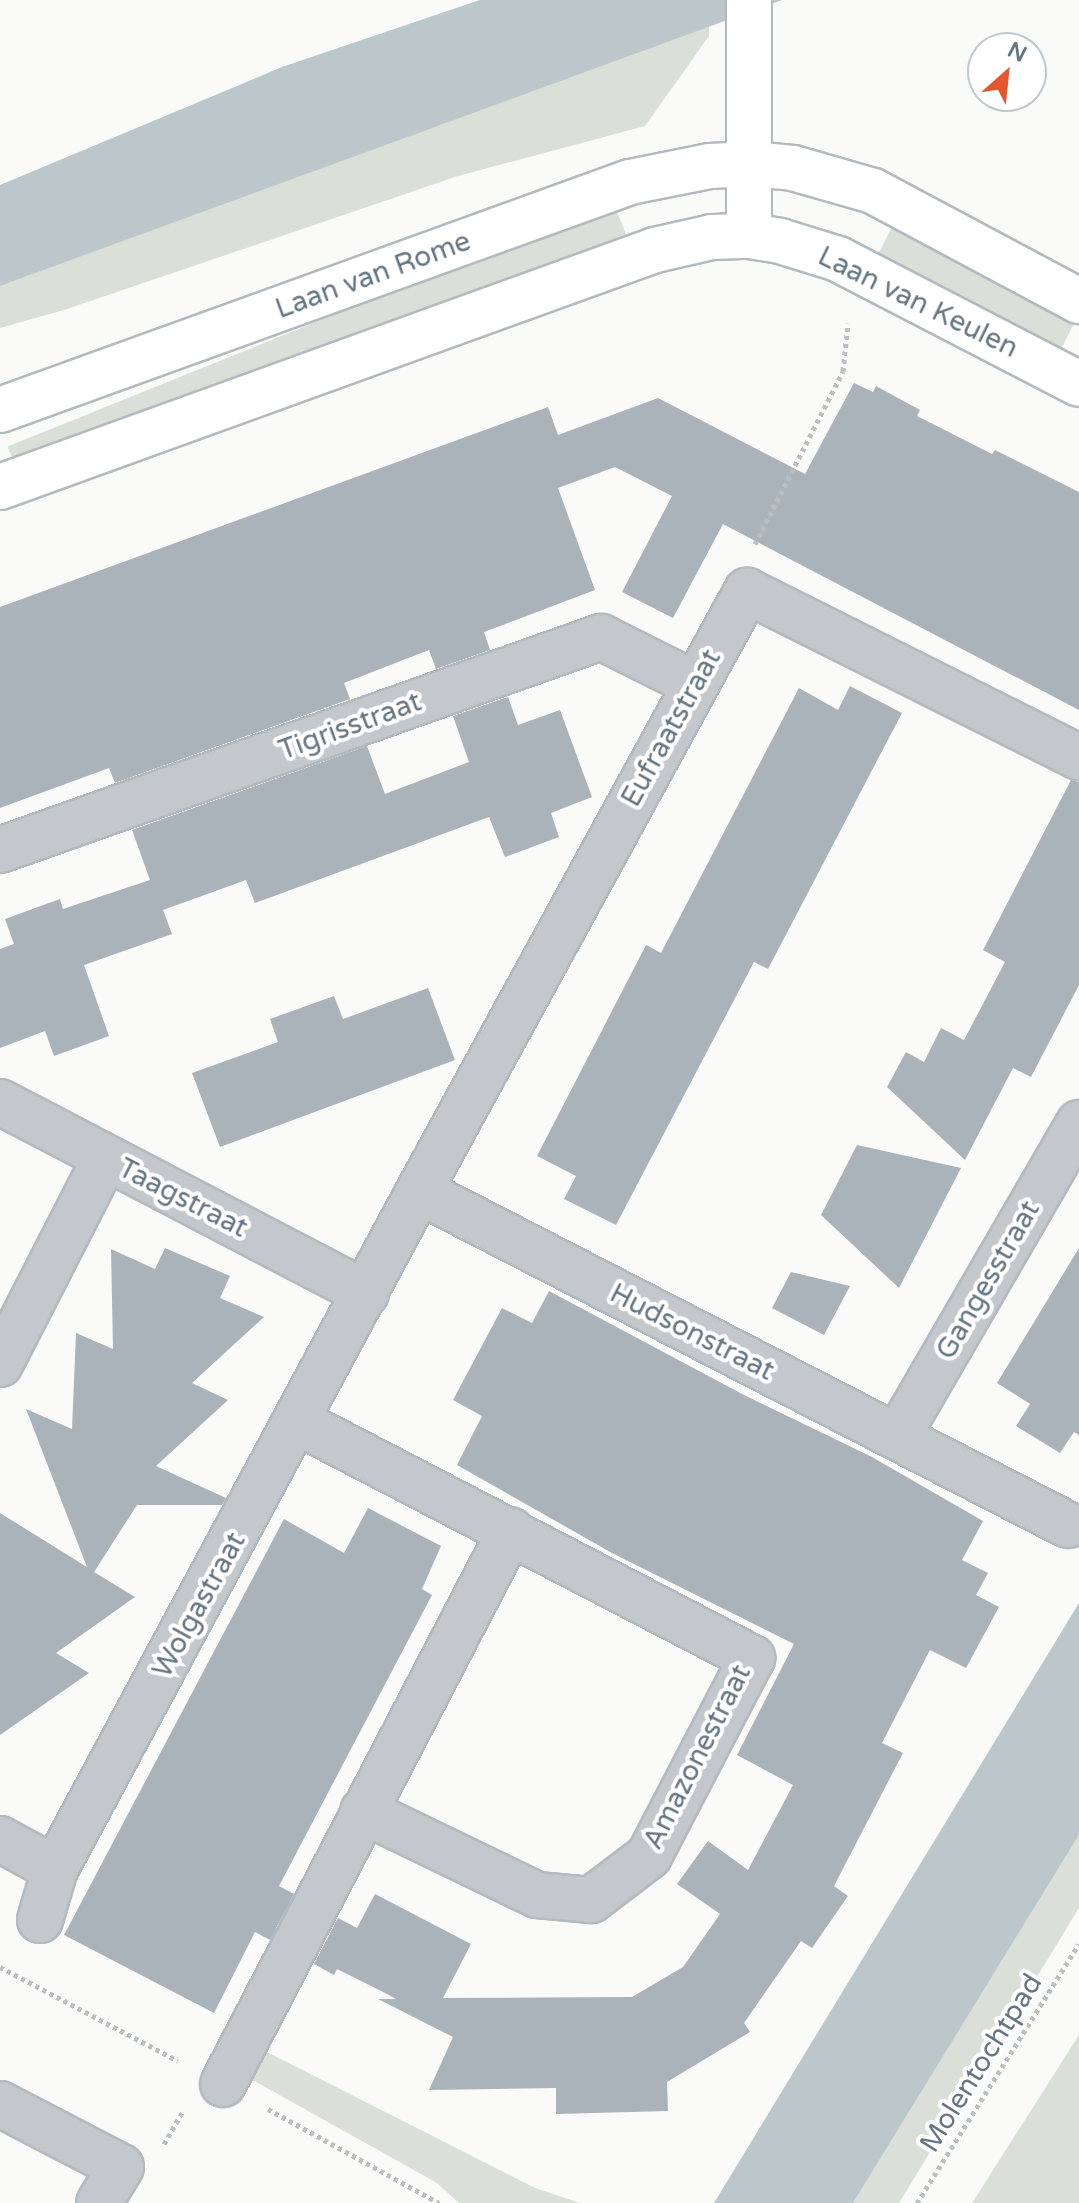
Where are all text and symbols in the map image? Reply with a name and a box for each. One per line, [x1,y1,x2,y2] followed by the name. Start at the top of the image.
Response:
[967,32,1047,112] north arrow
[1003,37,1031,68] text: N
[271,224,475,326] street label: Laan van Rome
[813,239,1023,365] street label: Laan van Keulen
[614,644,728,812] street label: Eufraatstraat
[274,685,426,767] street label: Tigrisstraat
[113,1151,253,1245] street label: Taagstraat
[929,1195,1047,1365] street label: Gangesstraat
[604,1276,780,1388] street label: Hudsonstraat
[145,1526,253,1684] street label: Wolgastraat
[636,1659,758,1855] street label: Amazonestraat
[913,1968,1049,2158] street label: Molentochtpad

